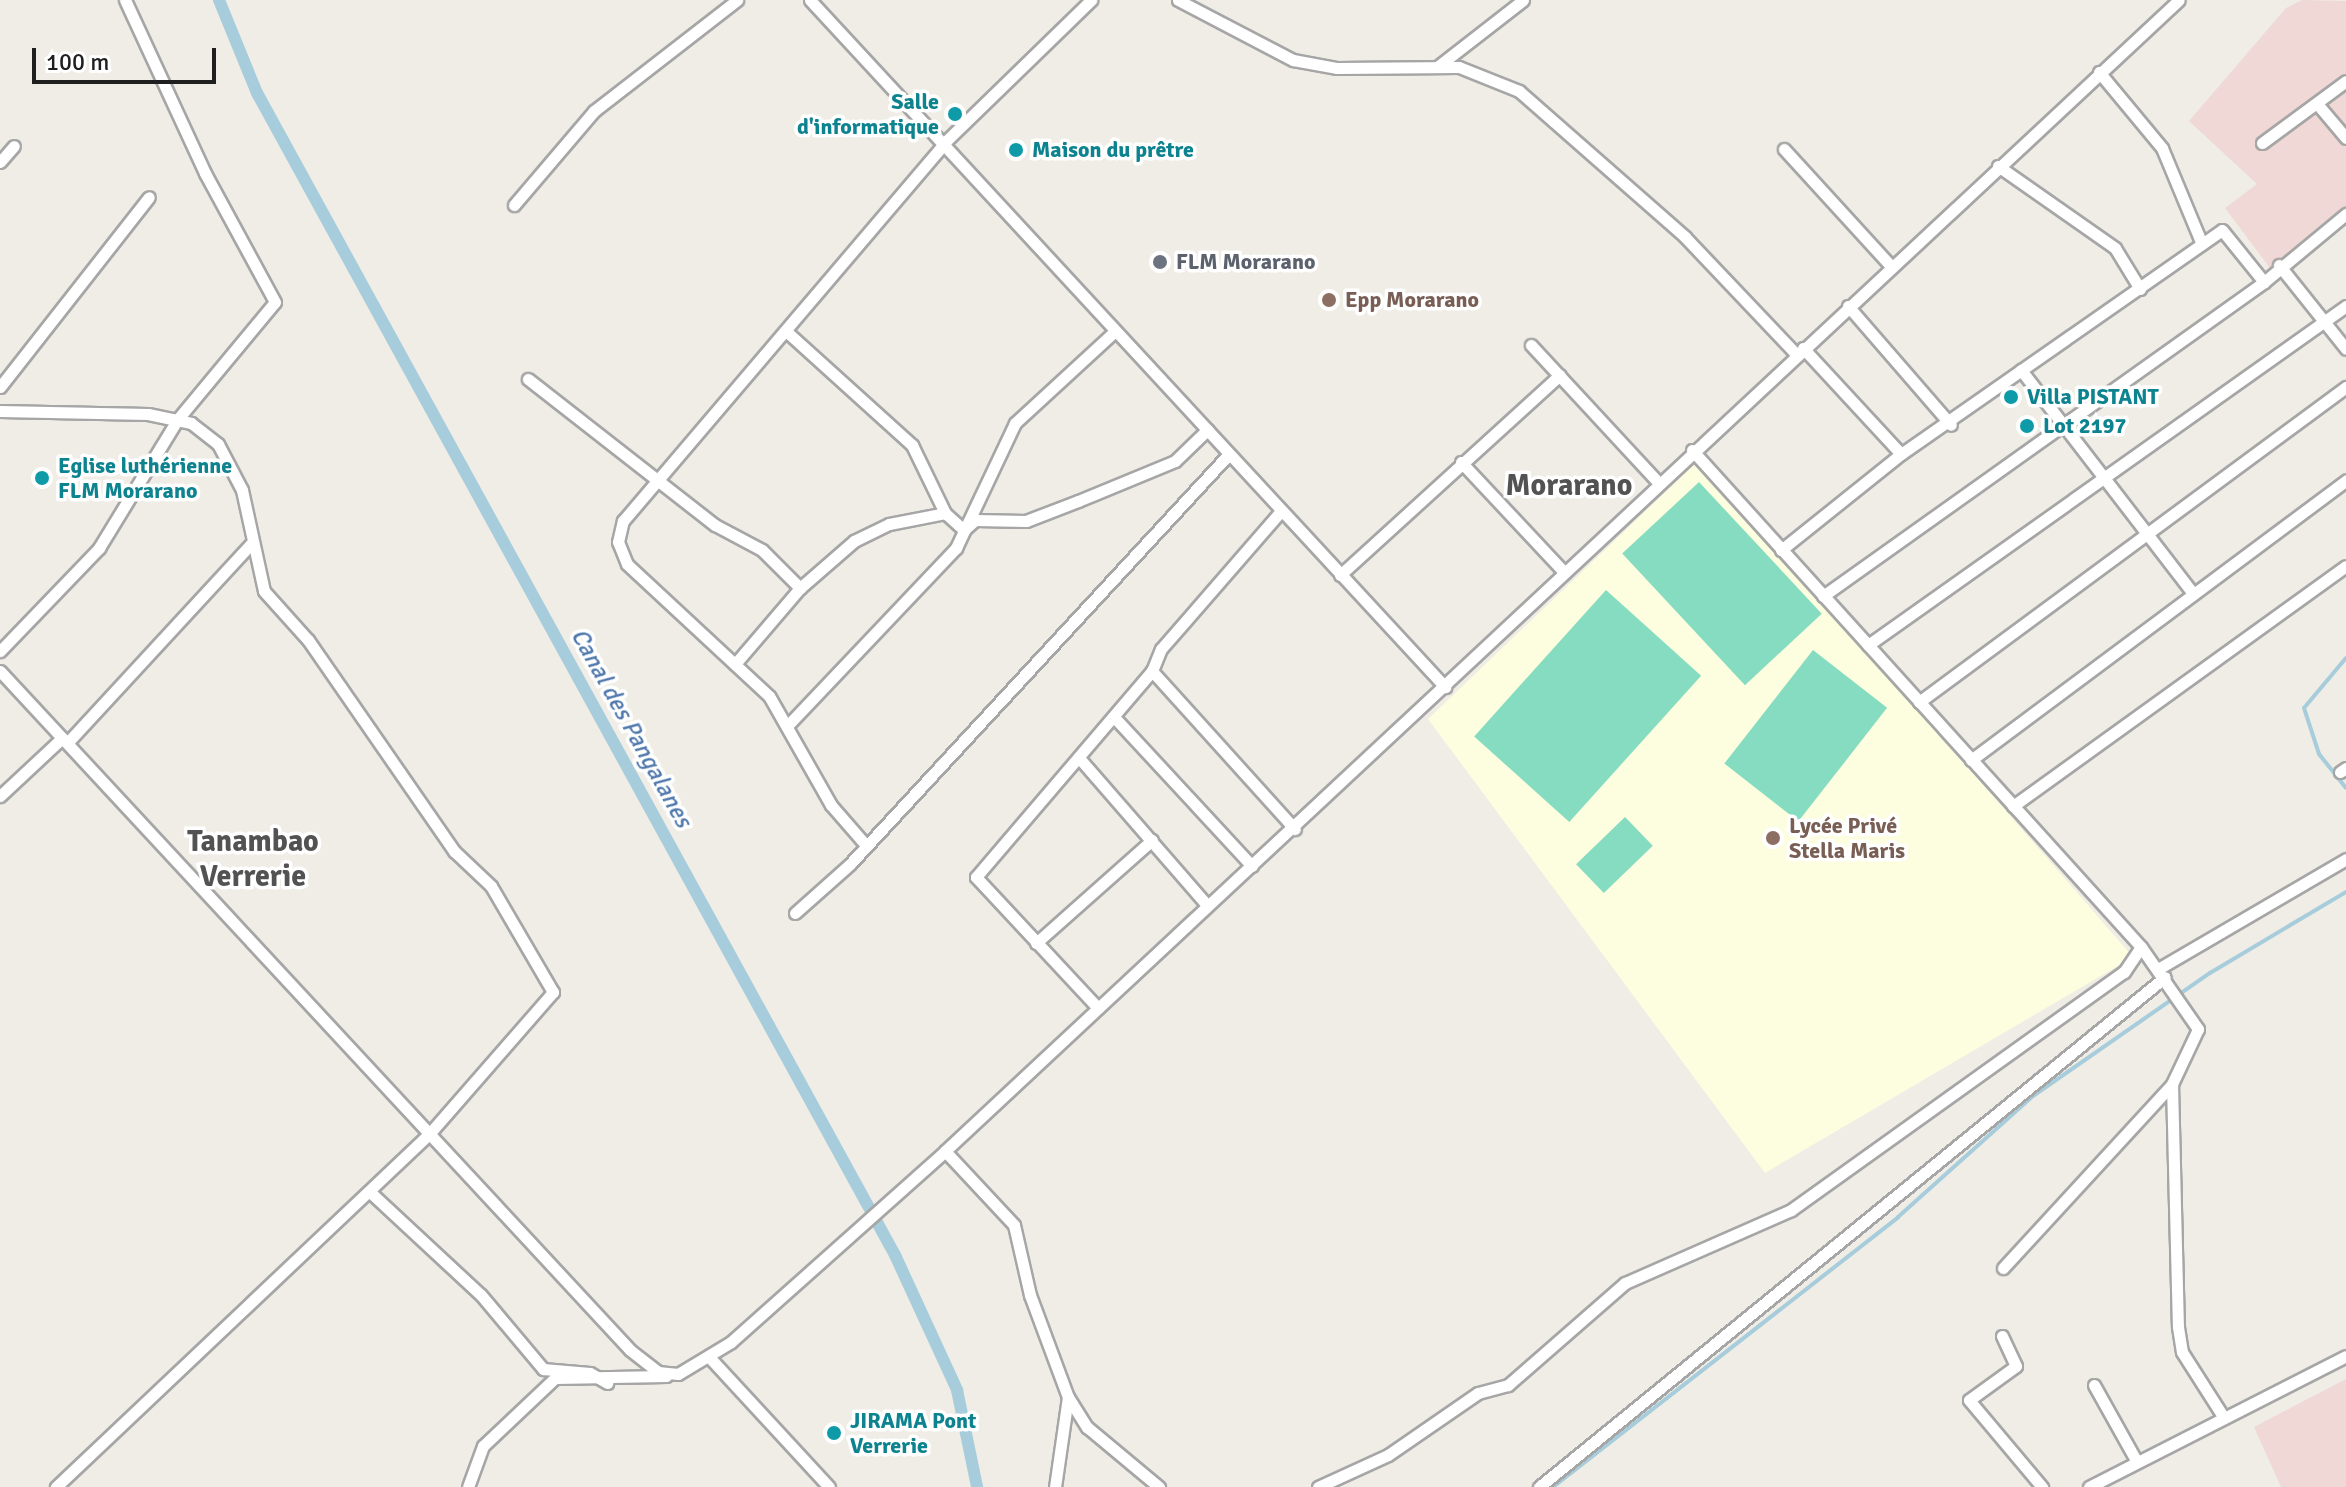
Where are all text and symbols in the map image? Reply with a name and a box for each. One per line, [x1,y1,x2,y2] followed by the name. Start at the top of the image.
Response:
[36,32,220,82] scale bar
[46,47,109,77] text: 100 m
[797,88,939,140] place label: Salle d'informatique
[946,105,964,123] marker: Salle d'informatique
[1032,137,1194,163] place label: Maison du prêtre
[1007,141,1025,159] marker: Maison du prêtre
[1176,249,1315,275] place label: FLM Morarano
[1151,253,1169,271] marker: FLM Morarano
[1345,287,1479,313] place label: Epp Morarano
[1320,291,1338,309] marker: Epp Morarano
[2027,384,2159,410] place label: Villa PISTANT
[2002,388,2020,406] marker: Villa PISTANT
[2043,413,2126,439] place label: Lot 2197
[2018,417,2036,435] marker: Lot 2197
[58,452,232,504] place label: Eglise luthérienne FLM Morarano
[1506,468,1632,504] district label: Morarano
[33,469,51,487] marker: Eglise luthérienne FLM Morarano
[564,624,698,832] water label: Canal des Pangalanes
[1789,812,1905,864] place label: Lycée Privé Stella Maris
[187,824,319,894] district label: Tanambao Verrerie
[1764,829,1782,847] marker: Lycée Privé Stella Maris
[850,1407,976,1458] place label: JIRAMA Pont Verrerie
[825,1424,843,1442] marker: JIRAMA Pont Verrerie

